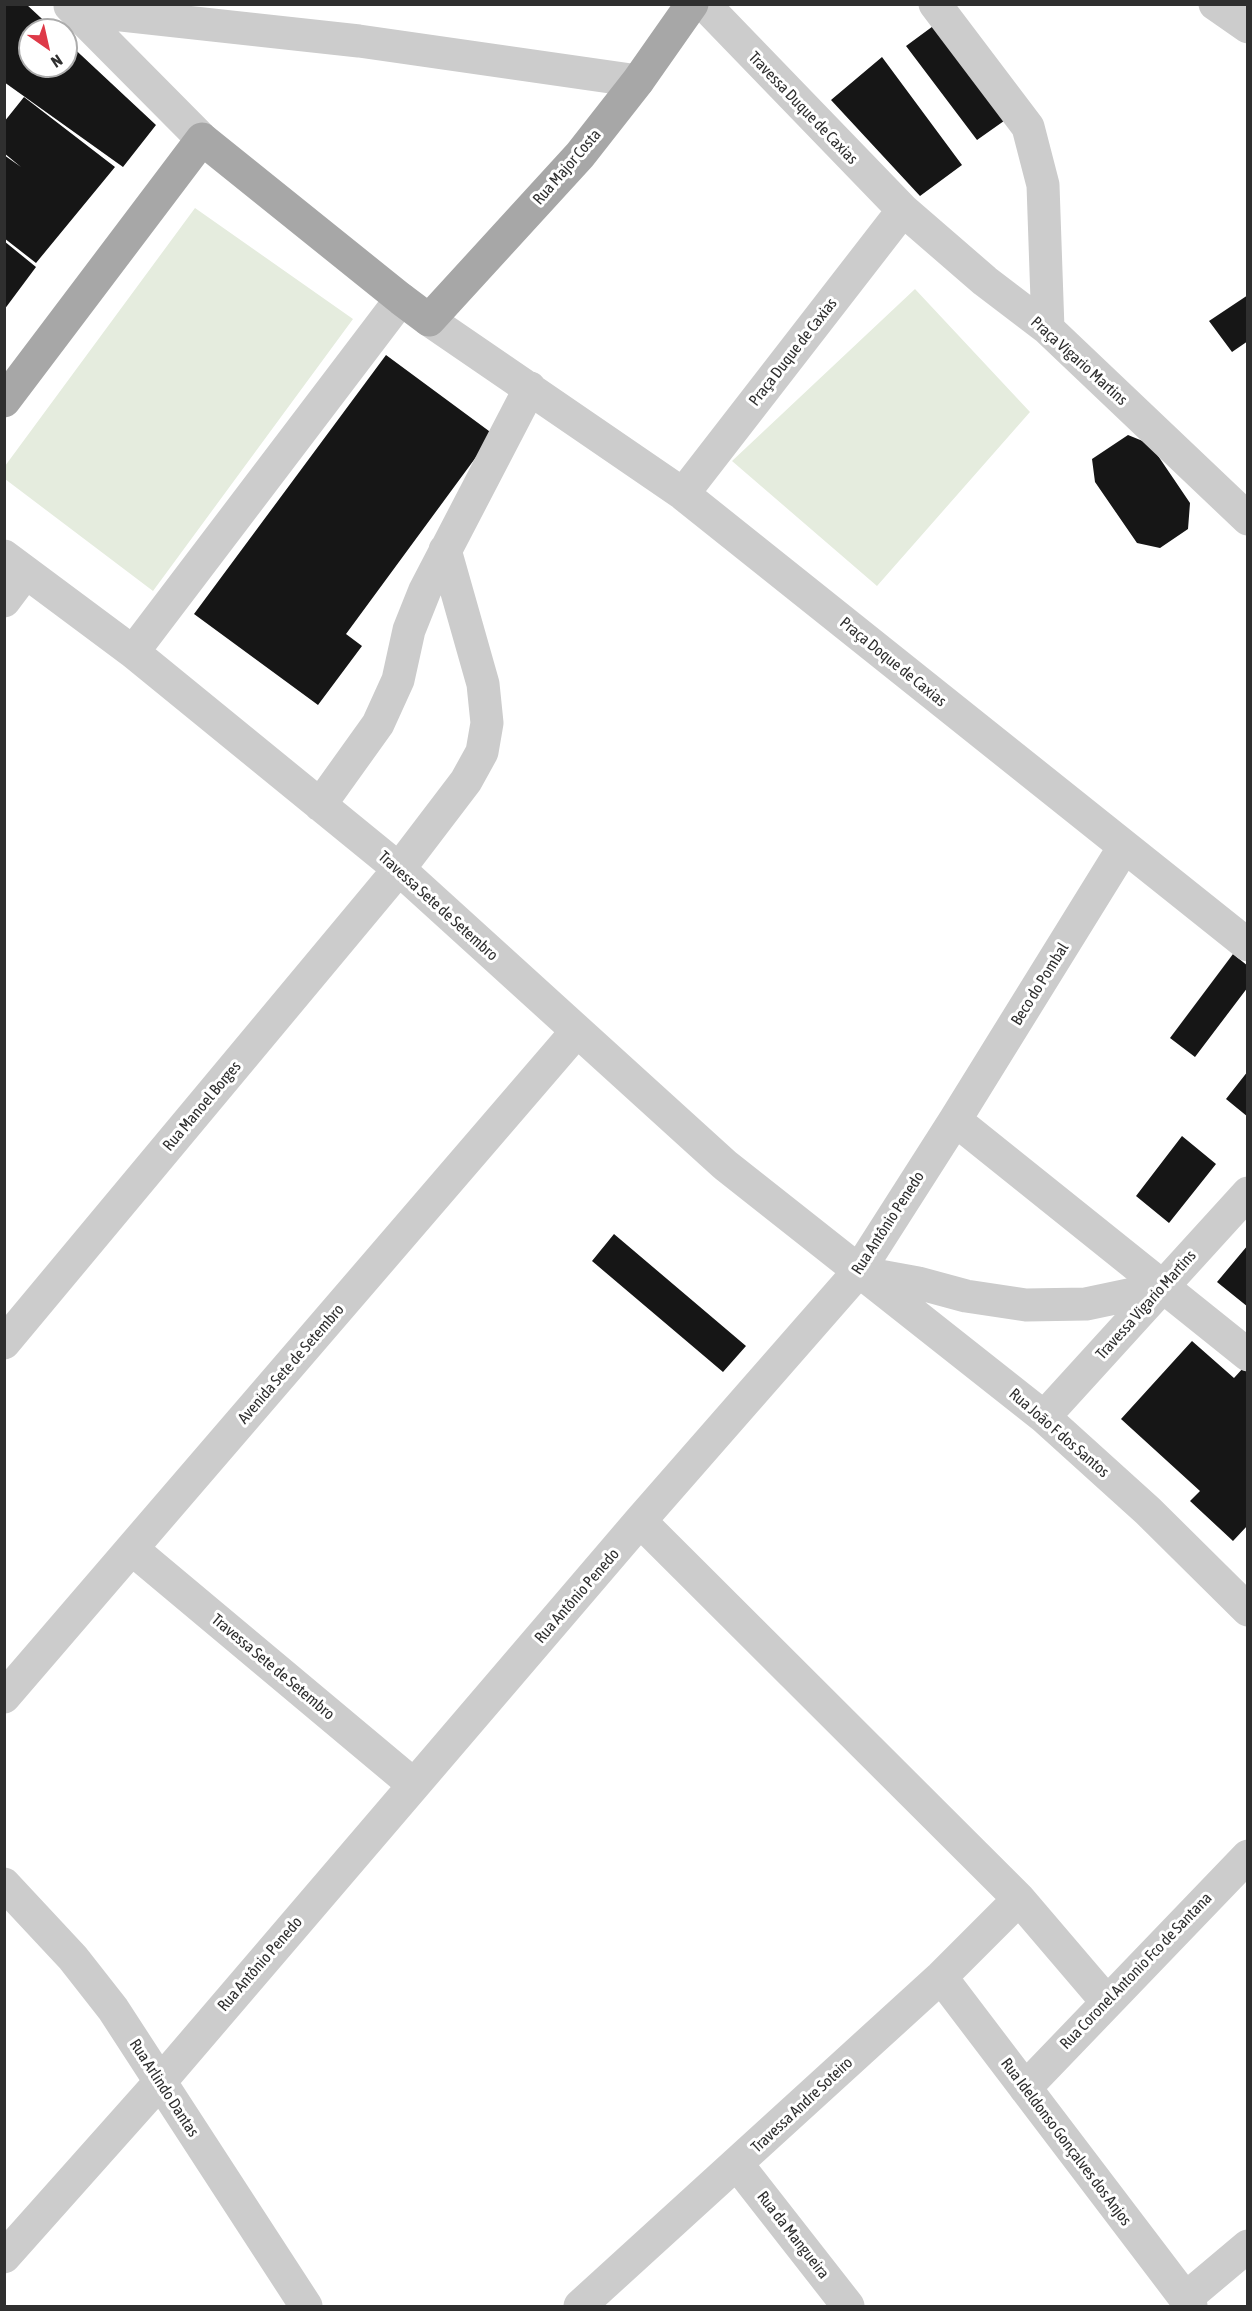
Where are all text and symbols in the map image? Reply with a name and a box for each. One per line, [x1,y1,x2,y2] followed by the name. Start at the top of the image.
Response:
[18,18,78,78] north arrow
[744,48,862,168] street label: Travessa Duque de Caxias
[48,51,66,71] text: N
[529,125,605,209] street label: Rua Major Costa
[745,294,841,410] street label: Praça Duque de Caxias
[1027,313,1131,409] street label: Praça Vigario Martins
[836,613,950,711] street label: Praça Doque de Caxias
[374,847,502,965] street label: Travessa Sete de Setembro
[1007,939,1073,1029] street label: Beco do Pombal
[159,1057,245,1155] street label: Rua Manoel Borges
[848,1168,928,1278] street label: Rua Antônio Penedo
[1092,1246,1200,1364] street label: Travessa Vigario Martins
[234,1300,348,1428] street label: Avenida Sete de Setembro
[1005,1384,1113,1482] street label: Rua João F dos Santos
[531,1545,623,1647] street label: Rua Antônio Penedo
[208,1610,338,1724] street label: Travessa Sete de Setembro
[1056,1889,1216,2053] street label: Rua Coronel Antonio Fco de Santana
[214,1913,306,2015] street label: Rua Antônio Penedo
[125,2035,203,2141] street label: Rua Arlindo Dantas
[747,2053,857,2157] street label: Travessa Andre Soteiro
[997,2054,1135,2230] street label: Rua Ideldonso Gonçalves dos Anjos
[753,2187,833,2283] street label: Rua da Mangueira

